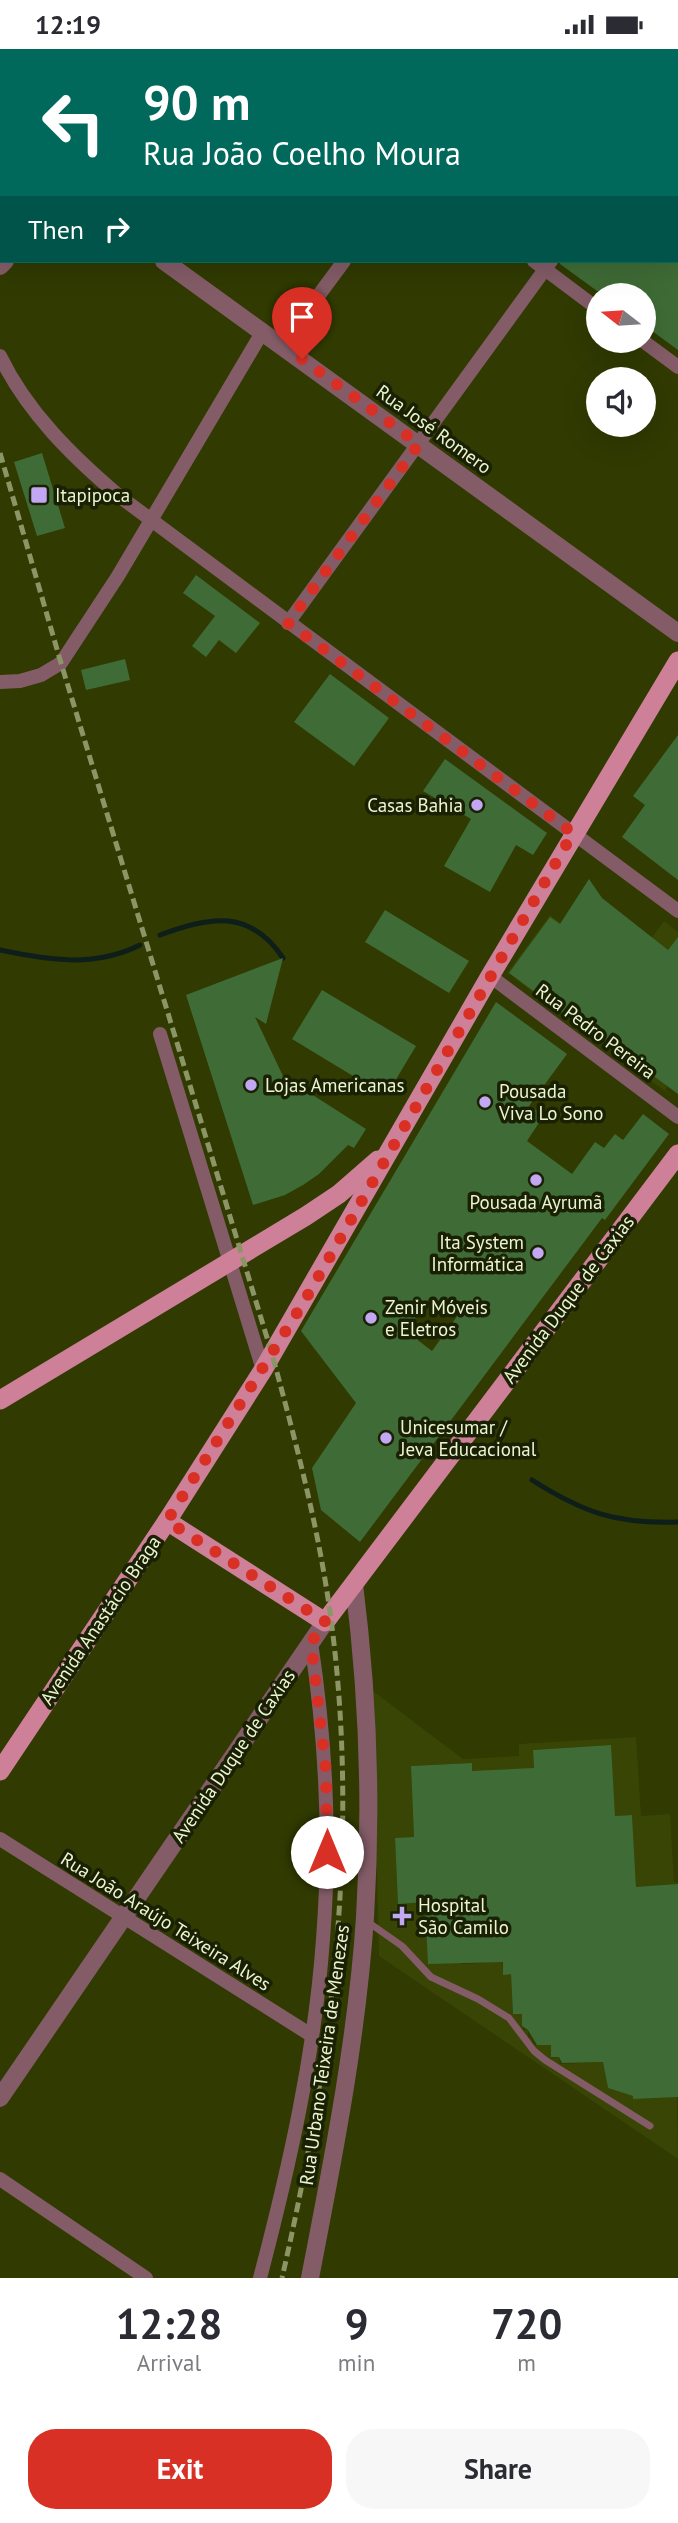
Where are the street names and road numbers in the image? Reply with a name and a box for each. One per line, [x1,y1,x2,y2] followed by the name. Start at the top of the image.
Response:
[372,379,496,479] street label: Rua José Romero
[531,978,661,1084] street label: Rua Pedro Pereira
[497,1210,639,1388] street label: Avenida Duque de Caxias
[34,1531,166,1709] street label: Avenida Anastácio Braga
[166,1665,300,1847] street label: Avenida Duque de Caxias
[57,1846,275,1996] street label: Rua João Araújo Teixeira Alves
[294,1923,354,2187] street label: Rua Urbano Teixeira de Menezes

